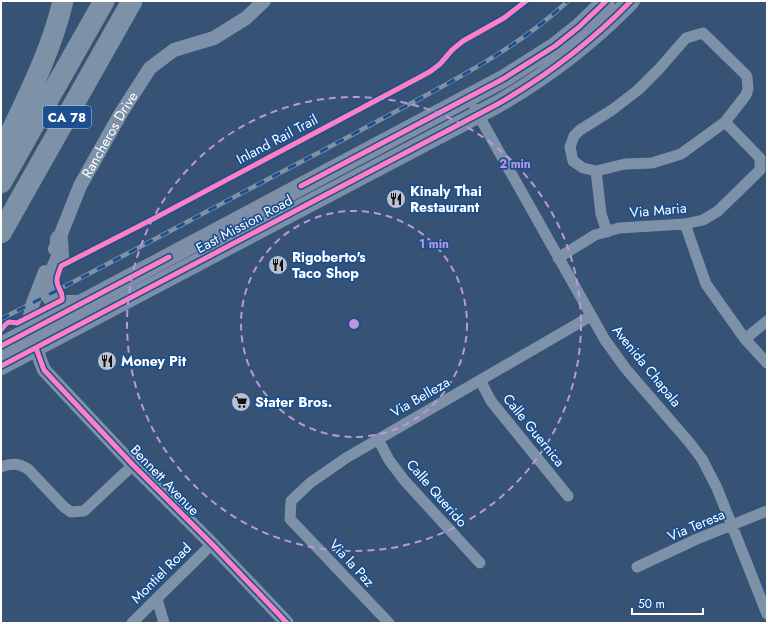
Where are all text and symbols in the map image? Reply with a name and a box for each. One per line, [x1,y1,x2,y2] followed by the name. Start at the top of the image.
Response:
[77,88,142,181] street label: Rancheros Drive
[43,106,91,128] road number: CA 78
[233,109,321,169] street label: Inland Rail Trail
[499,155,531,173] text: 2 min
[410,181,482,217] place label: Kinaly Thai Restaurant
[385,188,407,210] restaurant icon: Kinaly Thai Restaurant
[192,190,296,258] street label: East Mission Road
[629,198,687,222] street label: Via Maria
[419,235,449,253] text: 1 min
[292,247,366,283] place label: Rigoberto's Taco Shop
[267,254,289,276] restaurant icon: Rigoberto's Taco Shop
[347,317,361,331] centre of rings
[608,321,686,411] street label: Avenida Chapala
[96,350,118,372] restaurant icon: Money Pit
[121,351,187,371] place label: Money Pit
[387,372,453,422] street label: Via Belleza
[498,389,570,471] street label: Calle Guernica
[230,391,252,413] supermarket icon: Stater Bros.
[255,392,332,412] place label: Stater Bros.
[126,440,204,520] street label: Bennett Avenue
[402,455,472,531] street label: Calle Querido
[664,504,728,546] street label: Via Teresa
[325,535,380,592] street label: Via la Paz
[126,538,196,608] street label: Montiel Road
[632,590,703,616] scale bar
[638,595,665,613] text: 50 m

